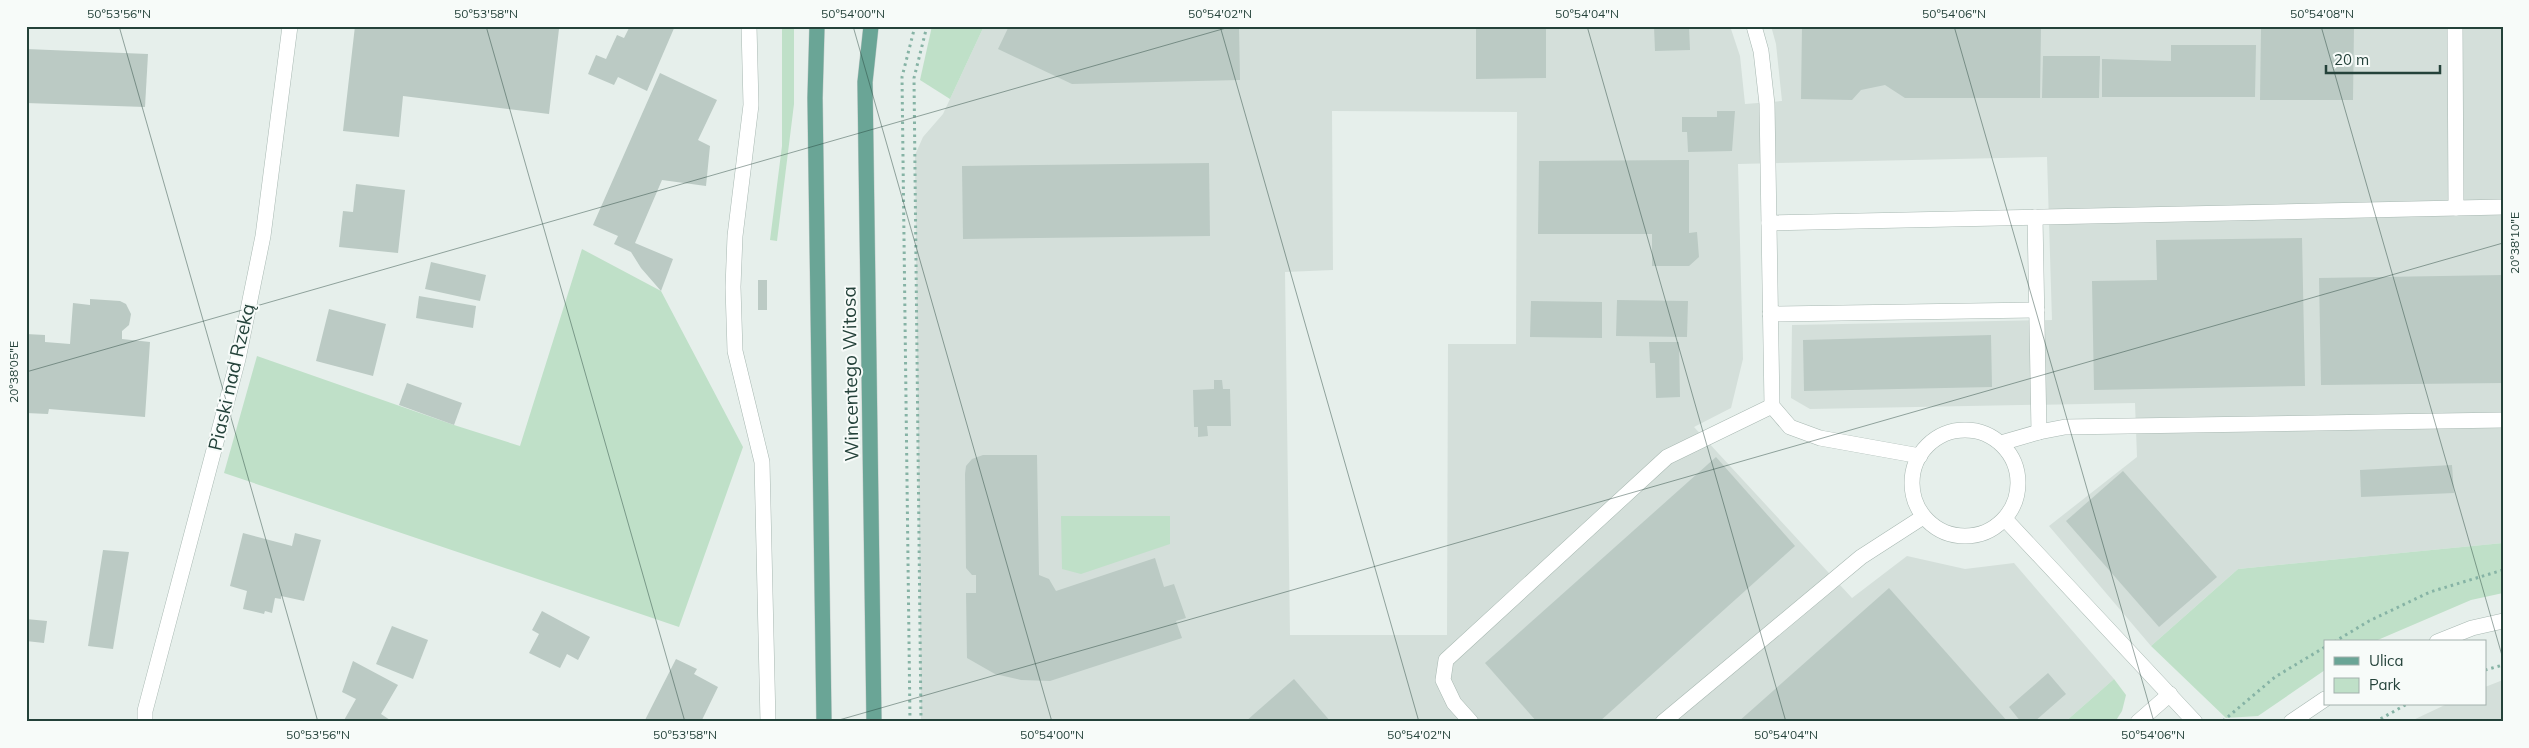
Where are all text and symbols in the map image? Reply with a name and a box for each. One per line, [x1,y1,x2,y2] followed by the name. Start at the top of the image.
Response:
[87,6,151,21] text: 50°53'56"N
[454,6,518,21] text: 50°53'58"N
[821,6,885,21] text: 50°54'00"N
[1188,6,1252,21] text: 50°54'02"N
[1555,6,1619,21] text: 50°54'04"N
[1922,6,1986,21] text: 50°54'06"N
[2290,6,2354,21] text: 50°54'08"N
[2326,42,2440,74] scale bar
[2334,50,2369,69] text: 20 m
[2507,212,2522,274] text: 20°38'10"E
[836,286,864,462] street label: Wincentego Witosa
[202,301,260,453] street label: Piaski nad Rzeką
[6,341,21,403] text: 20°38'05"E
[2324,640,2486,706] legend
[2369,651,2403,670] text: Ulica
[2369,675,2401,694] text: Park
[286,727,350,742] text: 50°53'56"N
[653,727,717,742] text: 50°53'58"N
[1020,727,1084,742] text: 50°54'00"N
[1387,727,1451,742] text: 50°54'02"N
[1754,727,1818,742] text: 50°54'04"N
[2121,727,2185,742] text: 50°54'06"N

